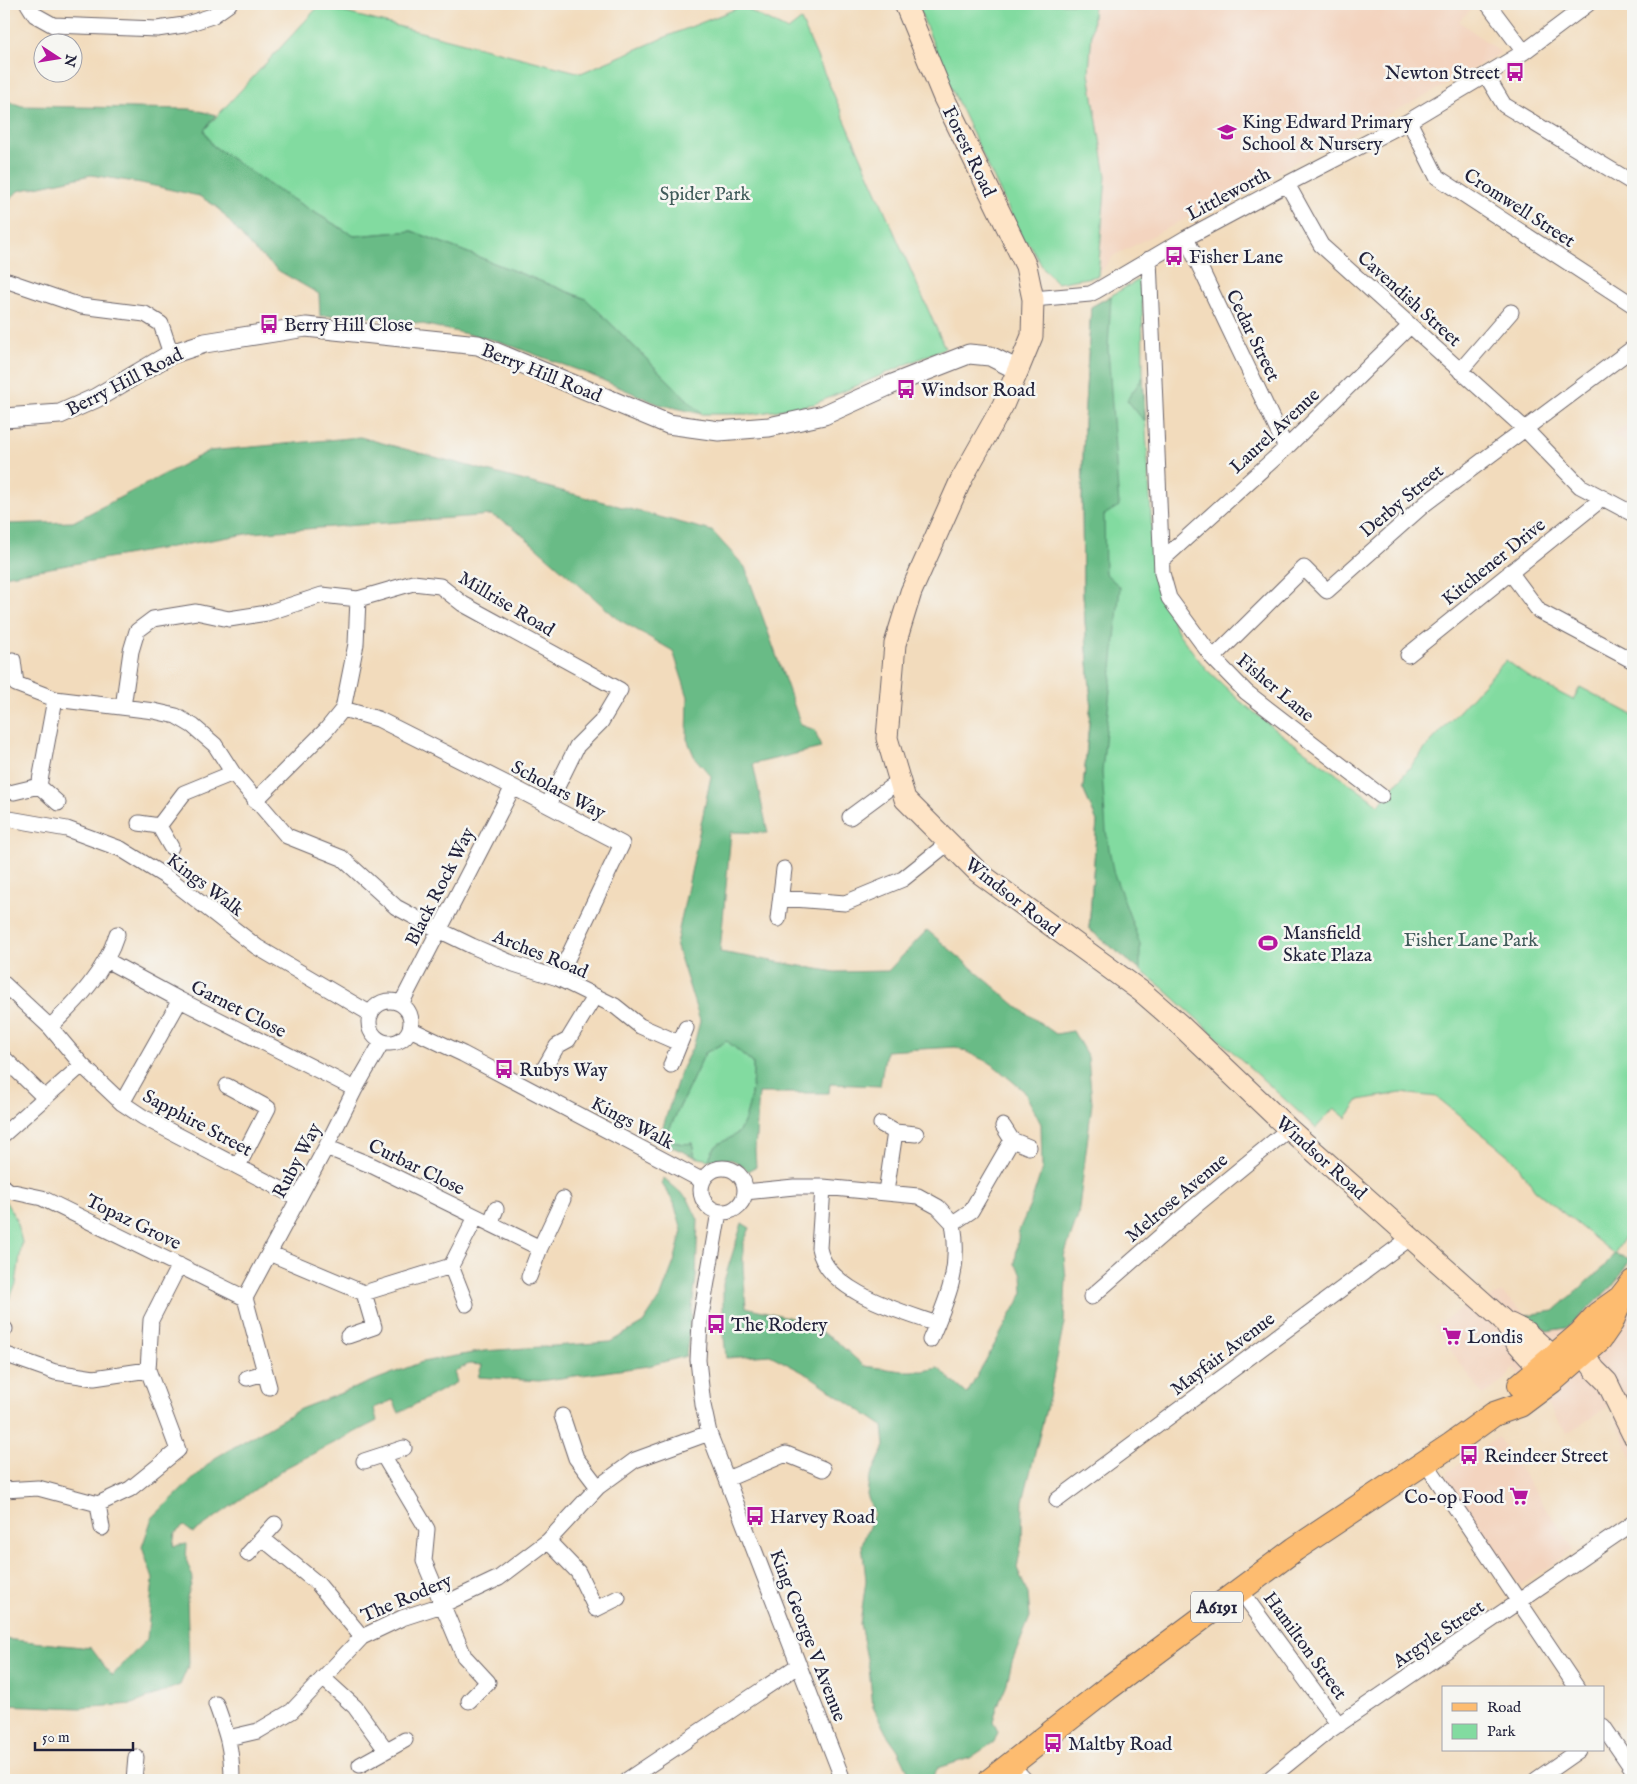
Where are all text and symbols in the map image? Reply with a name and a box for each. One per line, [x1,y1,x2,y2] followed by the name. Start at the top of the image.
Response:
[32,32,82,82] north arrow
[60,52,80,68] text: N
[1504,61,1526,83] bus stop icon: Newton Street
[1385,62,1500,86] place label: Newton Street
[936,103,1001,202] street label: Forest Road
[1242,111,1413,157] place label: King Edward Primary School & Nursery
[1216,121,1238,143] school or university icon: King Edward Primary School & Nursery
[1183,163,1275,227] street label: Littleworth
[1459,164,1580,254] street label: Cromwell Street
[659,183,751,207] park label: Spider Park
[1163,245,1185,267] bus stop icon: Fisher Lane
[1189,246,1284,270] place label: Fisher Lane
[1352,246,1466,353] street label: Cavendish Street
[1220,286,1285,386] street label: Cedar Street
[258,313,280,335] bus stop icon: Berry Hill Close
[284,314,413,338] place label: Berry Hill Close
[478,339,606,409] street label: Berry Hill Road
[63,343,188,422] street label: Berry Hill Road
[895,378,917,400] bus stop icon: Windsor Road
[921,379,1036,403] place label: Windsor Road
[1225,383,1326,479] street label: Laurel Avenue
[1356,459,1449,543] street label: Derby Street
[1438,513,1551,612] street label: Kitchener Drive
[454,567,559,643] street label: Millrise Road
[1231,649,1319,728] street label: Fisher Lane
[507,756,610,826] street label: Scholars Way
[401,823,481,950] street label: Black Rock Way
[161,849,249,923] street label: Kings Walk
[959,853,1065,943] street label: Windsor Road
[1283,922,1373,968] place label: Mansfield Skate Plaza
[488,925,592,985] street label: Arches Road
[1404,929,1539,953] park label: Fisher Lane Park
[1257,932,1279,954] sports icon: Mansfield Skate Plaza
[186,975,290,1044] street label: Garnet Close
[493,1058,515,1080] bus stop icon: Rubys Way
[519,1059,608,1083] place label: Rubys Way
[138,1085,256,1163] street label: Sapphire Street
[586,1092,678,1156] street label: Kings Walk
[1270,1111,1372,1206] street label: Windsor Road
[268,1119,328,1203] street label: Ruby Way
[364,1134,468,1202] street label: Curbar Close
[1121,1149,1234,1248] street label: Melrose Avenue
[82,1189,185,1256] street label: Topaz Grove
[1166,1307,1280,1402] street label: Mayfair Avenue
[705,1313,727,1335] bus stop icon: The Rodery
[731,1314,828,1338] place label: The Rodery
[1441,1325,1463,1347] supermarket icon: Londis
[1467,1326,1523,1350] place label: Londis
[1458,1444,1480,1466] bus stop icon: Reindeer Street
[1484,1445,1609,1469] place label: Reindeer Street
[1508,1485,1530,1507] supermarket icon: Co-op Food
[1404,1486,1505,1510] place label: Co-op Food
[744,1505,766,1527] bus stop icon: Harvey Road
[770,1506,876,1530] place label: Harvey Road
[763,1546,851,1725] street label: King George V Avenue
[358,1569,457,1629] street label: The Rodery
[1257,1587,1352,1705] street label: Hamilton Street
[1191,1591,1243,1622] road number: A6191
[1388,1595,1490,1675] street label: Argyle Street
[1442,1686,1604,1752] legend
[1487,1698,1522,1717] text: Road
[35,1719,132,1751] scale bar
[1487,1722,1517,1741] text: Park
[42,1728,70,1747] text: 50 m
[1042,1732,1064,1754] bus stop icon: Maltby Road
[1068,1733,1173,1757] place label: Maltby Road

